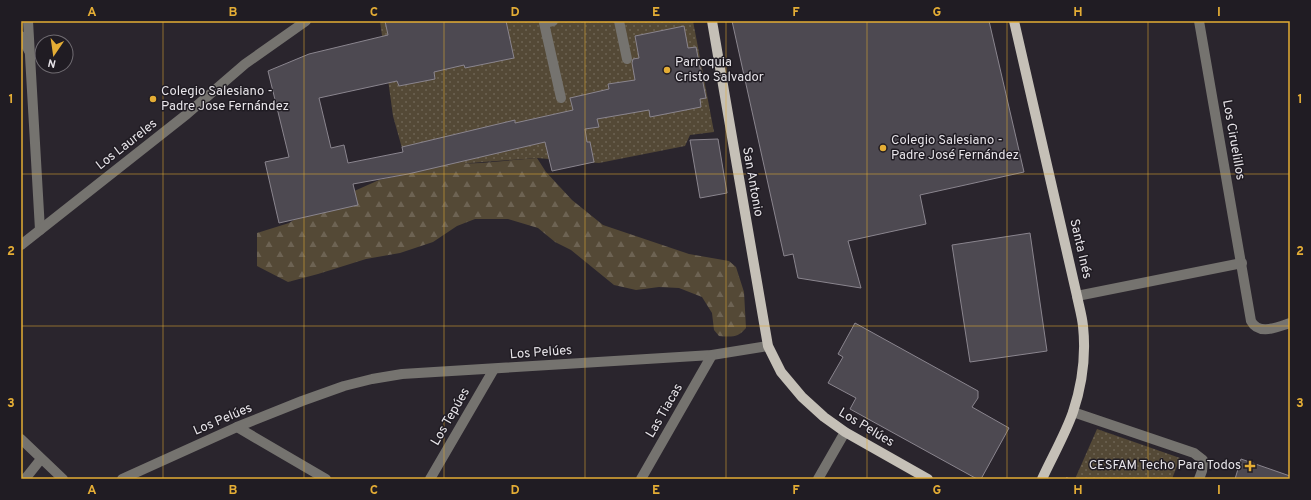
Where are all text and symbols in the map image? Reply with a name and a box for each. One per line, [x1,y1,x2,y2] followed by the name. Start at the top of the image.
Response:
[87,5,97,21] text: A
[229,5,238,21] text: B
[370,5,378,21] text: C
[510,5,520,21] text: D
[652,5,660,21] text: E
[792,5,800,21] text: F
[933,5,942,21] text: G
[1073,5,1083,21] text: H
[1217,5,1221,21] text: I
[34,34,74,74] north arrow
[47,55,57,70] text: N
[675,55,764,86] place label: Parroquia Cristo Salvador
[662,65,672,75] marker: Parroquia Cristo Salvador
[161,84,289,115] place label: Colegio Salesiano - Padre Jose Fernández
[8,92,14,108] text: 1
[1297,92,1303,108] text: 1
[148,94,158,104] marker: Colegio Salesiano - Padre Jose Fernández
[1218,99,1248,181] street label: Los Ciruelillos
[93,116,161,174] street label: Los Laureles
[891,133,1019,164] place label: Colegio Salesiano - Padre José Fernández
[878,143,888,153] marker: Colegio Salesiano - Padre José Fernández
[738,146,766,218] street label: San Antonio
[1065,218,1095,280] street label: Santa Inés
[7,244,15,260] text: 2
[1296,244,1304,260] text: 2
[509,343,573,363] street label: Los Pelúes
[643,381,687,441] street label: Las Tiacas
[428,385,474,449] street label: Los Tepúes
[7,396,15,412] text: 3
[1296,396,1304,412] text: 3
[191,400,255,440] street label: Los Pelúes
[835,405,897,451] street label: Los Pelúes
[1089,458,1241,474] place label: CESFAM Techo Para Todos
[1244,460,1256,472] marker: CESFAM Techo Para Todos
[87,483,97,499] text: A
[229,483,238,499] text: B
[370,483,378,499] text: C
[510,483,520,499] text: D
[652,483,660,499] text: E
[792,483,800,499] text: F
[933,483,942,499] text: G
[1073,483,1083,499] text: H
[1217,483,1221,499] text: I

